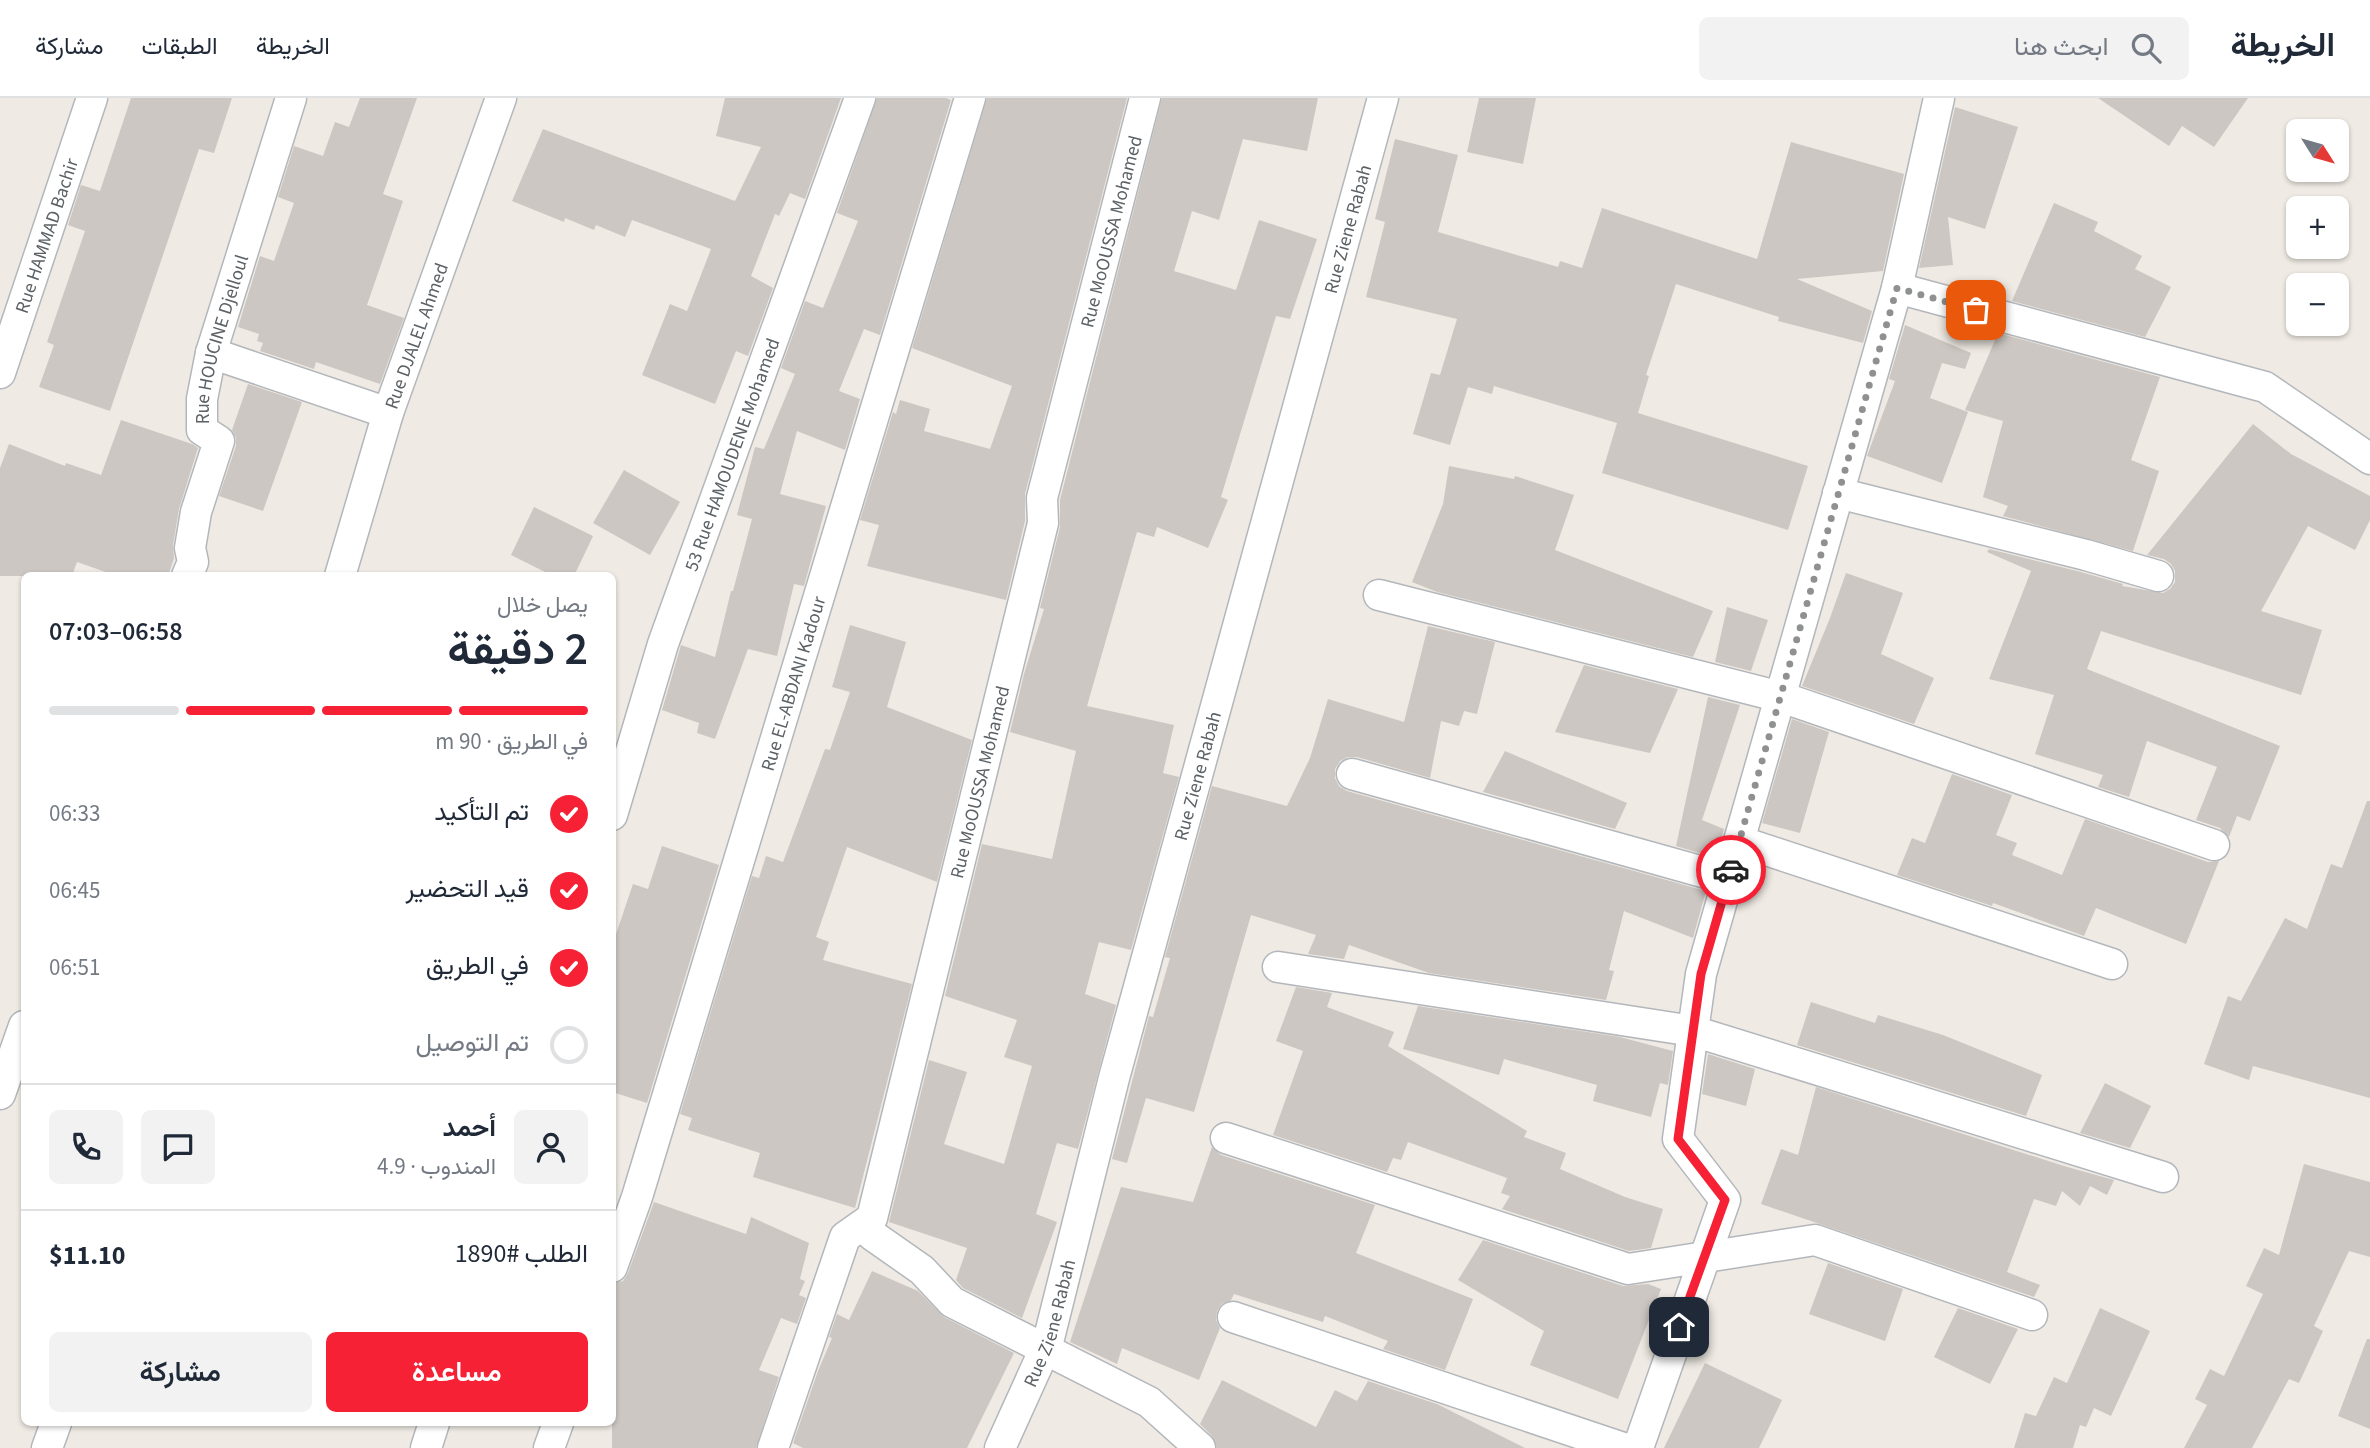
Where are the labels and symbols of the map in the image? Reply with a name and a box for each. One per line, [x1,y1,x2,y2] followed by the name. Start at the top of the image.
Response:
[2286,119,2348,182] north arrow
[1074,133,1150,331] street label: Rue MoOUSSA Mohamed
[9,155,86,317] street label: Rue HAMMAD Bachir
[1318,162,1379,297] street label: Rue Ziene Rabah
[189,251,256,424] street label: Rue HOUCINE Djelloul
[379,259,456,413] street label: Rue DJALEL Ahmed
[1946,280,2006,340] pin
[678,335,787,575] street label: 53 Rue HAMOUDENE Mohamed
[755,593,833,775] street label: Rue EL-ABDANI Kadour
[944,683,1017,881] street label: Rue MoOUSSA Mohamed
[1168,708,1229,844] street label: Rue Ziene Rabah
[1696,835,1766,905] courier
[1017,1257,1083,1392] street label: Rue Ziene Rabah
[1649,1297,1709,1357] pin

